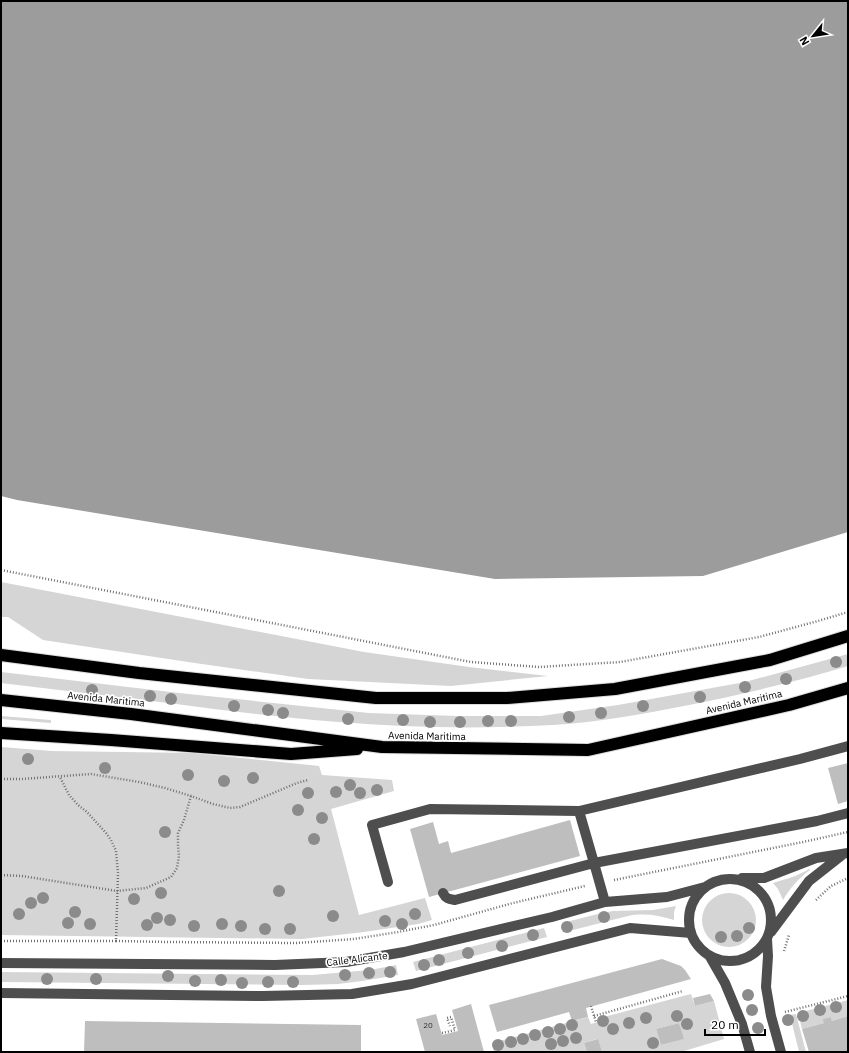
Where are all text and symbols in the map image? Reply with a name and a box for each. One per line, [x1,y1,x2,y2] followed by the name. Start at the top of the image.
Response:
[793,16,833,56] north arrow
[796,34,812,48] text: N
[705,687,784,717] street label: Avenida Maritima
[67,688,146,710] street label: Avenida Maritima
[388,729,467,743] street label: Avenida Maritima
[326,949,389,969] street label: Calle Alicante
[705,1011,765,1037] scale bar
[711,1017,739,1032] text: 20 m
[423,1020,433,1030] house number: 20

